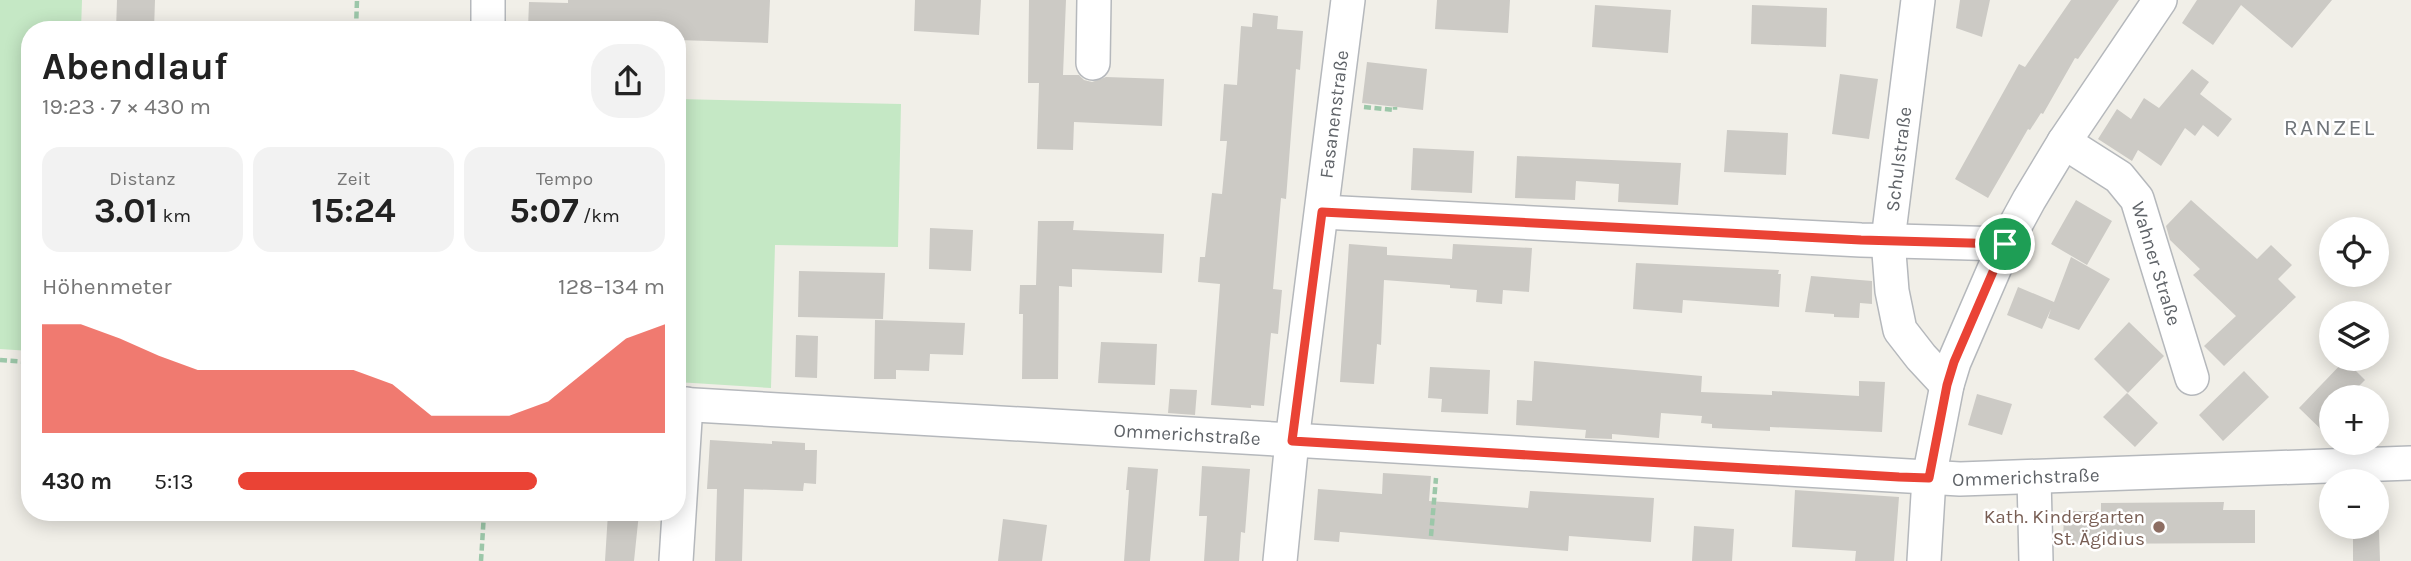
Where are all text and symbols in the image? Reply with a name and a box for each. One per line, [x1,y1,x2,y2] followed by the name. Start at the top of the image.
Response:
[42,44,228,89] text: Abendlauf
[591,44,665,118] button: share
[1315,49,1354,180] street label: Fasanenstraße
[42,93,211,120] text: 19:23 · 7 × 430 m
[1882,105,1916,213] street label: Schulstraße
[2284,114,2376,141] district label: RANZEL
[109,168,176,190] text: Distanz
[337,168,370,190] text: Zeit
[536,168,593,190] text: Tempo
[94,190,158,231] text: 3.01
[311,190,396,231] text: 15:24
[509,190,579,231] text: 5:07
[2126,199,2185,328] street label: Wahner Straße
[158,205,191,227] text: km
[579,205,620,227] text: /km
[1975,214,2035,274] pin
[2319,217,2389,539] map controls
[2319,217,2389,287] button: locate
[1986,225,2024,263] icon: arrive
[42,273,172,300] text: Höhenmeter
[558,273,665,300] text: 128–134 m
[2319,301,2389,371] button: layers
[2319,385,2389,455] button: +
[1113,420,1261,450] street label: Ommerichstraße
[1951,464,2100,491] street label: Ommerichstraße
[42,468,112,495] text: 430 m
[154,468,193,495] text: 5:13
[2319,469,2389,539] button: −
[1984,506,2145,550] place label: Kath. Kindergarten St. Ägidius
[2151,519,2167,535] marker: Kath. Kindergarten St. Ägidius

